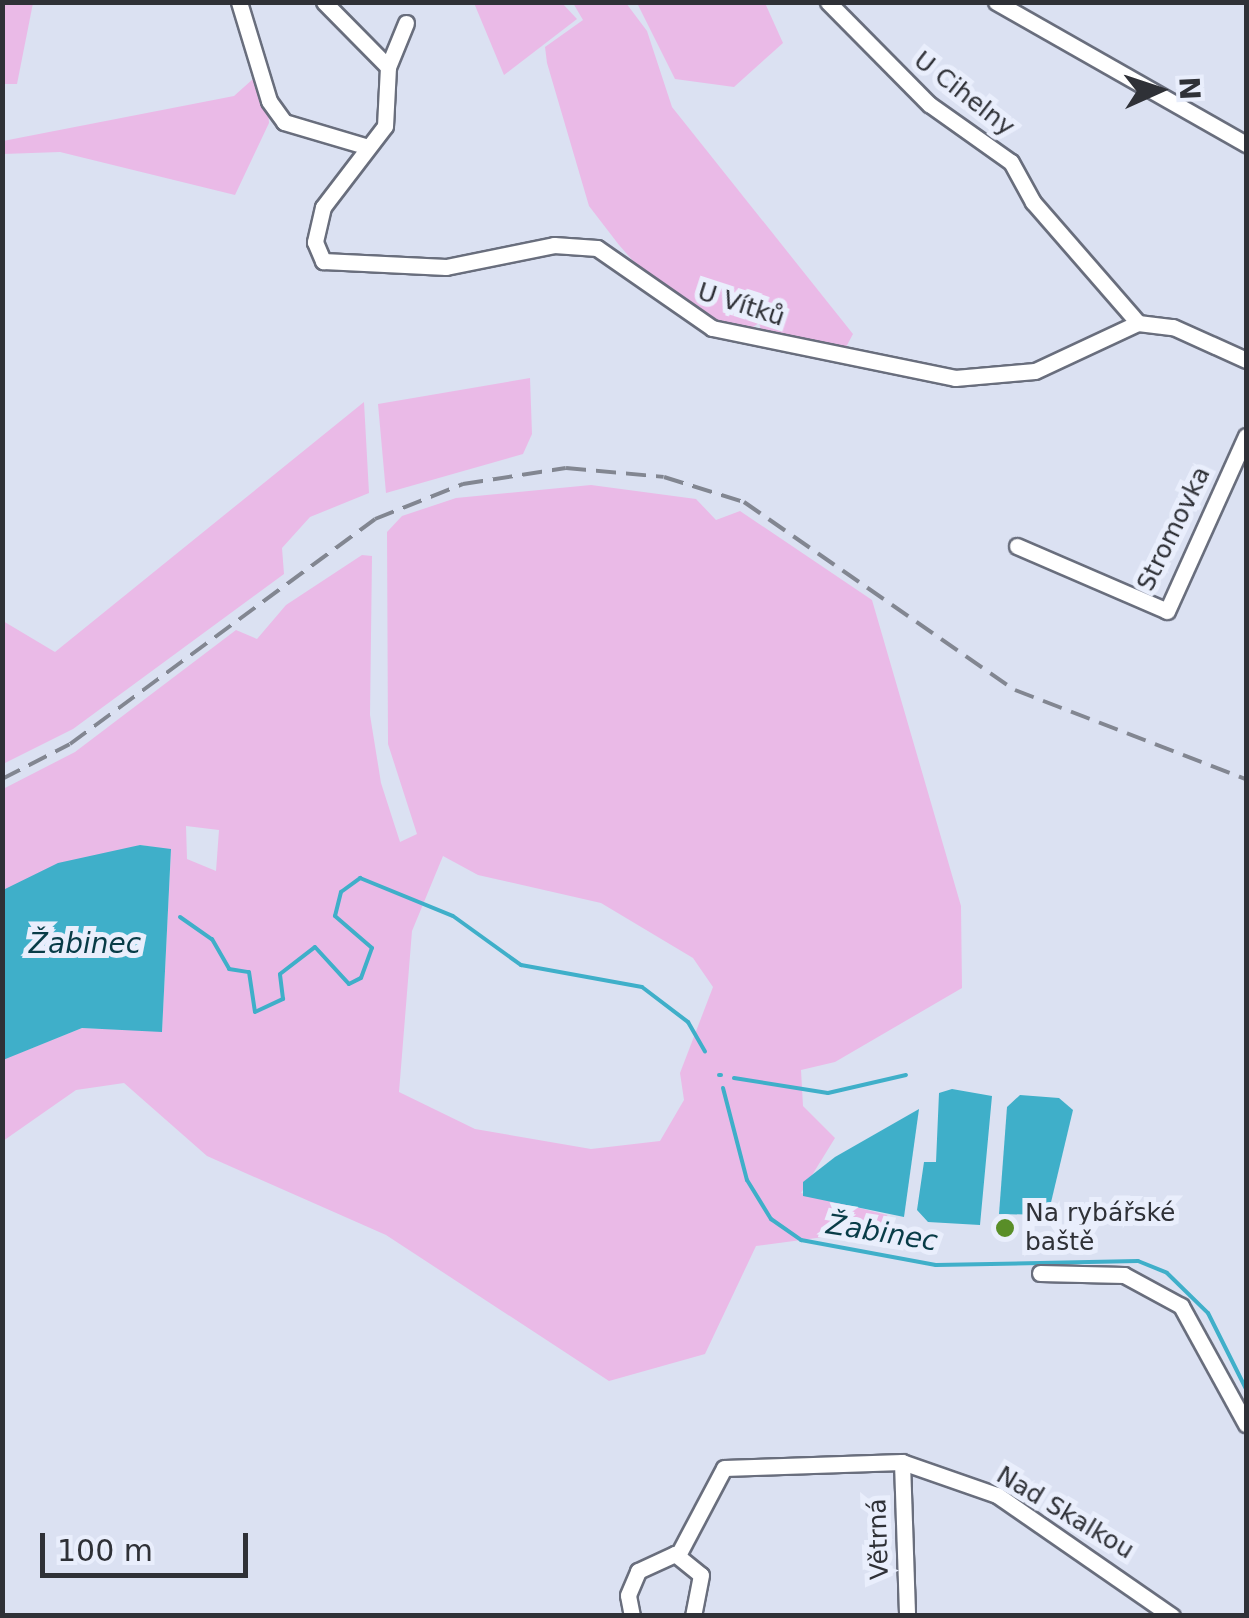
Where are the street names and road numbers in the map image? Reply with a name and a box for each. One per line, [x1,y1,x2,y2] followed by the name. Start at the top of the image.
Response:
[908,45,1020,143] street label: U Cihelny
[694,277,788,333] street label: U Vítků
[1131,462,1217,596] street label: Stromovka
[991,1460,1139,1566] street label: Nad Skalkou
[863,1498,895,1580] street label: Větrná

